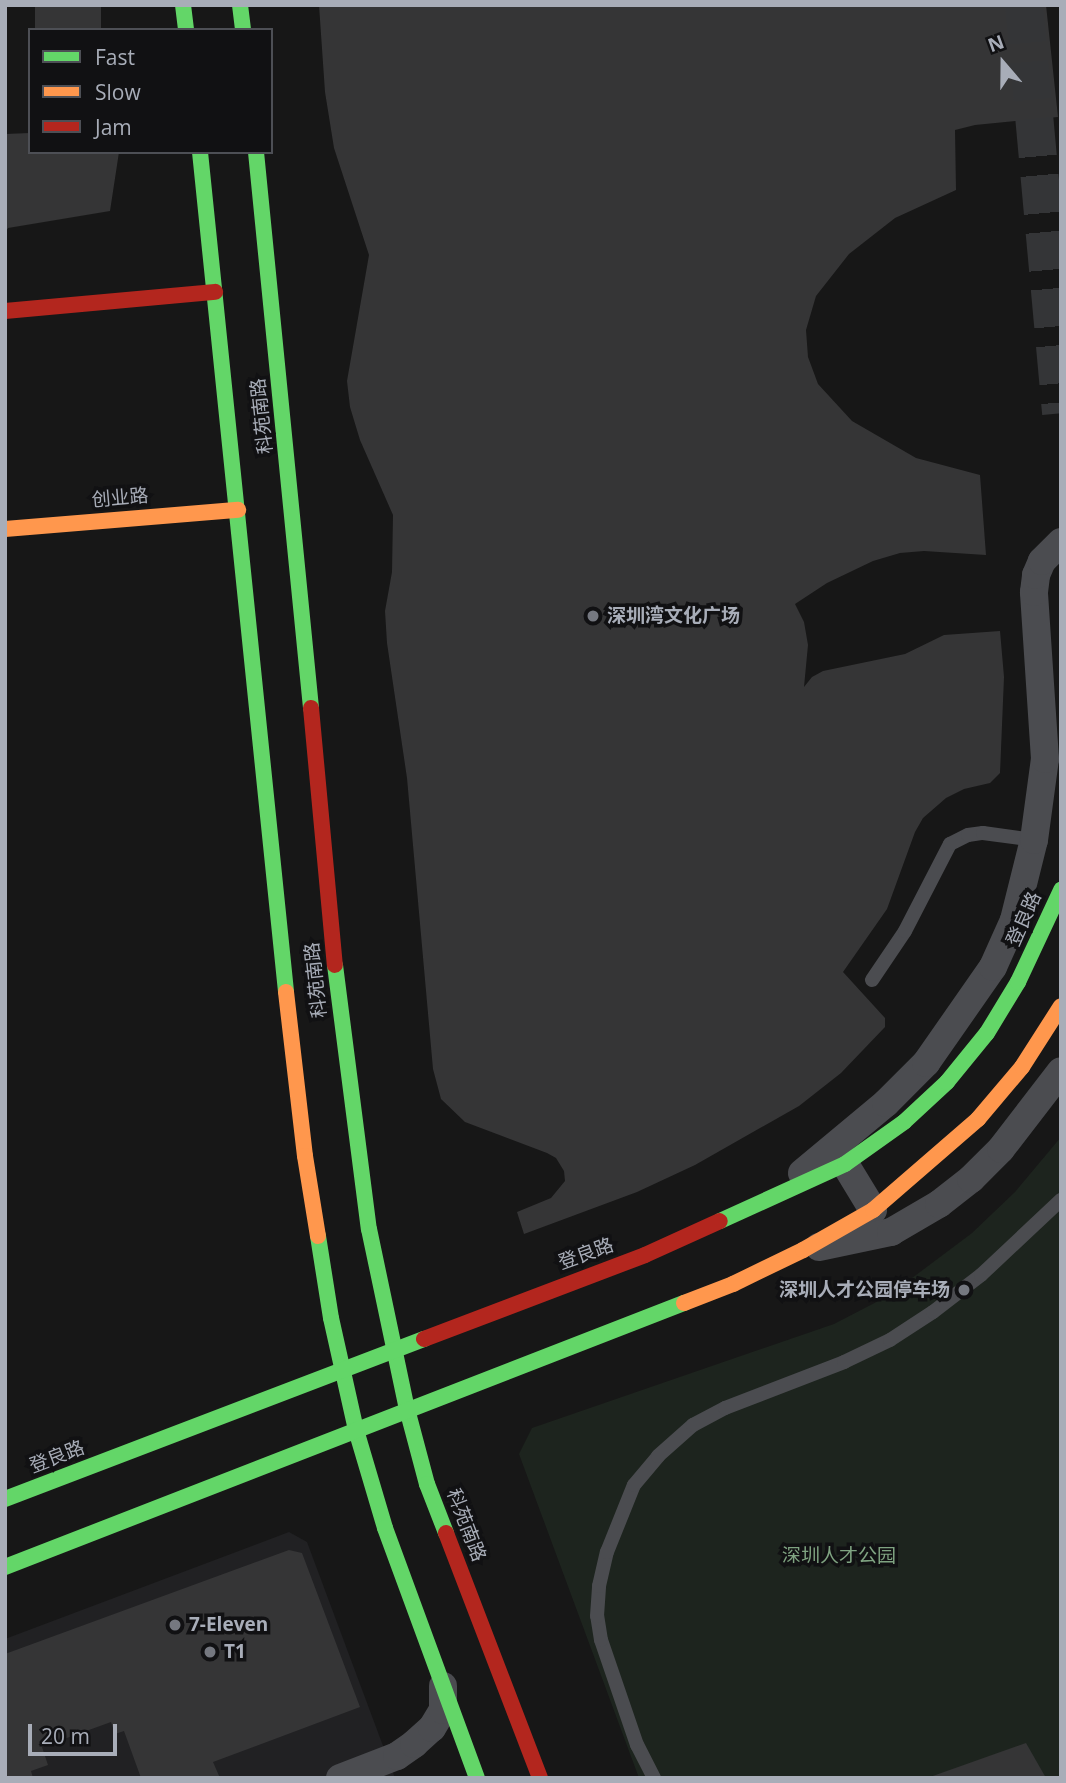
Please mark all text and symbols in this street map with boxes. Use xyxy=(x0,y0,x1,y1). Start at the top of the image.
legend xyxy=(28,28,273,154)
north arrow xyxy=(968,28,1038,98)
text: N xyxy=(984,28,1008,58)
text: Fast xyxy=(95,43,135,71)
text: Slow xyxy=(95,78,141,106)
text: Jam xyxy=(95,113,132,141)
street label: 科苑南路 xyxy=(247,377,277,455)
street label: 创业路 xyxy=(91,484,149,512)
place label: 深圳湾文化广场 xyxy=(607,605,740,627)
marker: 深圳湾文化广场 xyxy=(585,608,601,624)
street label: 登良路 xyxy=(1002,888,1046,950)
street label: 科苑南路 xyxy=(301,941,331,1019)
street label: 登良路 xyxy=(555,1234,617,1274)
place label: 深圳人才公园停车场 xyxy=(779,1279,950,1301)
marker: 深圳人才公园停车场 xyxy=(956,1282,972,1298)
street label: 登良路 xyxy=(26,1436,88,1478)
street label: 科苑南路 xyxy=(442,1485,490,1565)
park label: 深圳人才公园 xyxy=(782,1545,896,1567)
place label: 7-Eleven xyxy=(189,1614,268,1636)
marker: 7-Eleven xyxy=(167,1617,183,1633)
place label: T1 xyxy=(224,1641,246,1663)
marker: T1 xyxy=(202,1644,218,1660)
scale bar xyxy=(32,1710,121,1754)
text: 20 m xyxy=(41,1722,90,1750)

